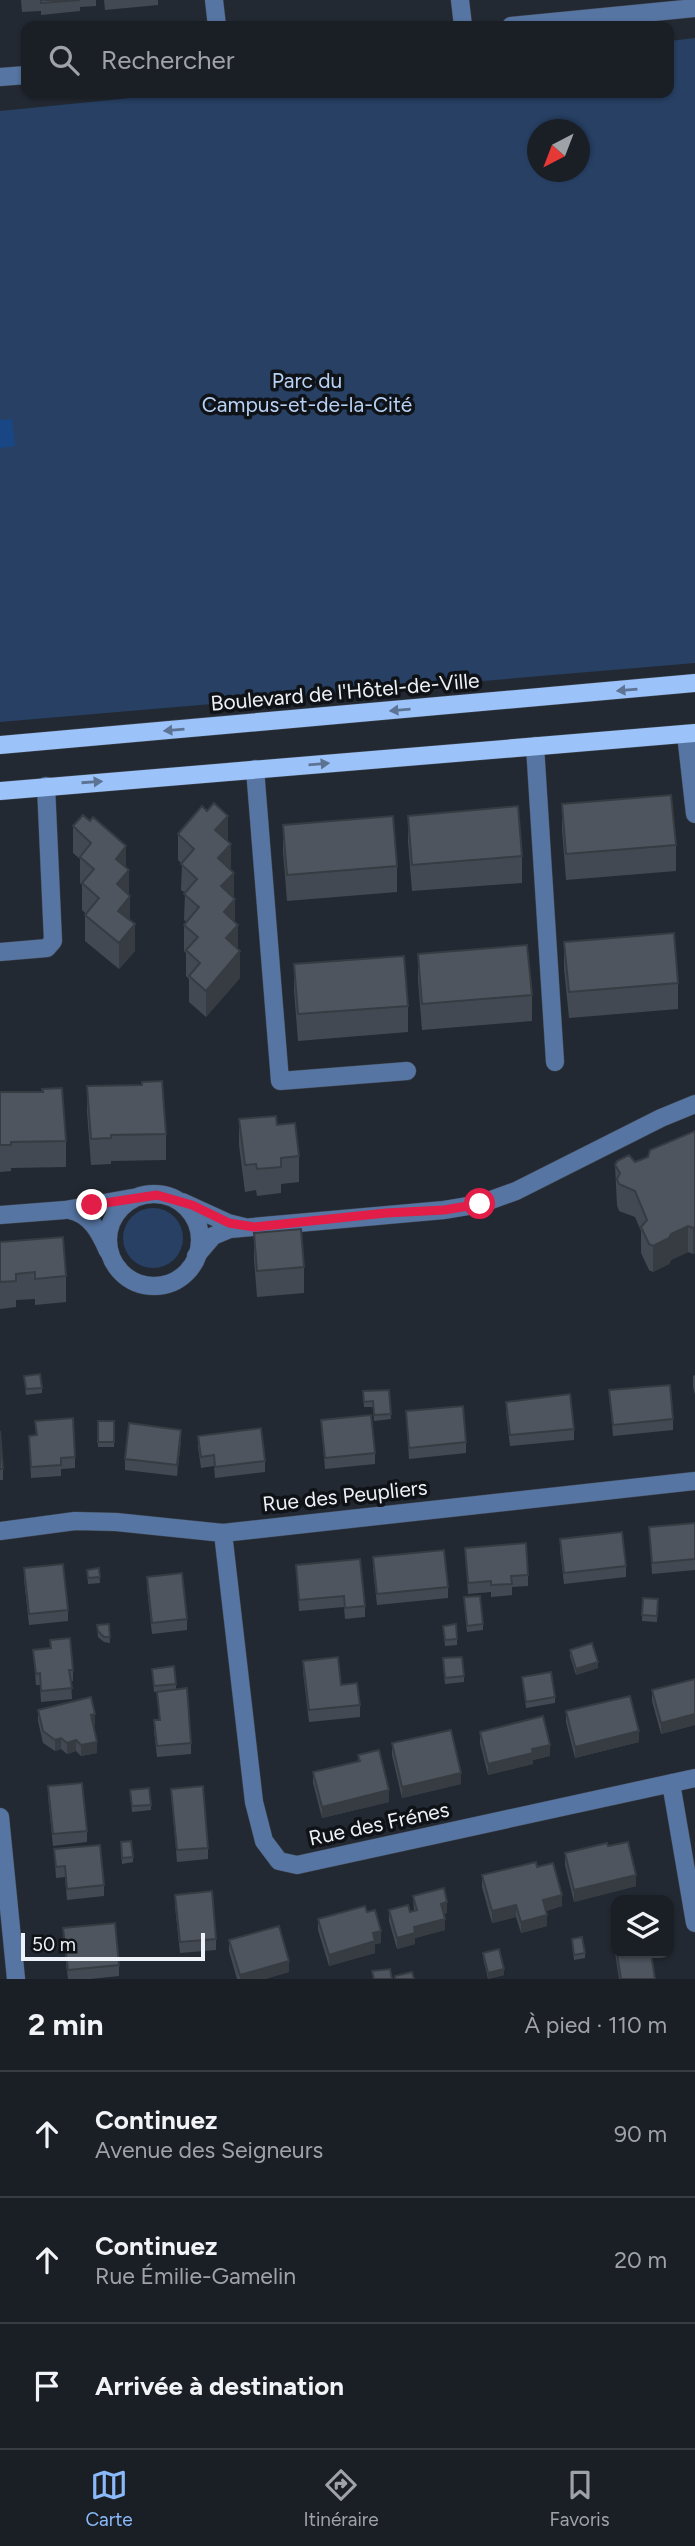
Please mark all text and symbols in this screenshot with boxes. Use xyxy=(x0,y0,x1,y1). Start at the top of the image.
search box xyxy=(21,21,674,98)
icon: search xyxy=(45,41,83,79)
text: Rechercher xyxy=(101,44,235,76)
north arrow xyxy=(527,119,590,182)
park label: Parc du Campus-et-de-la-Cité xyxy=(202,368,412,417)
street label: Boulevard de l'Hôtel-de-Ville xyxy=(210,667,480,716)
one-way arrow xyxy=(616,684,638,695)
one-way arrow xyxy=(389,705,411,716)
one-way arrow xyxy=(163,725,185,736)
one-way arrow xyxy=(308,758,330,769)
one-way arrow xyxy=(82,776,104,787)
route start xyxy=(464,1188,495,1219)
route end xyxy=(76,1189,107,1220)
street label: Rue des Peupliers xyxy=(261,1474,429,1517)
street label: Rue des Frénes xyxy=(306,1796,451,1851)
map controls xyxy=(611,1895,674,1958)
button: layers xyxy=(611,1895,674,1958)
scale bar xyxy=(21,1930,205,1962)
text: 50 m xyxy=(32,1933,76,1956)
text: 2 min xyxy=(28,2006,104,2043)
text: À pied · 110 m xyxy=(525,2011,667,2039)
text: Continuez xyxy=(95,2104,217,2136)
icon: ahead xyxy=(28,2115,66,2153)
text: 90 m xyxy=(614,2120,667,2148)
text: Avenue des Seigneurs xyxy=(95,2136,323,2164)
text: Continuez xyxy=(95,2230,217,2262)
icon: ahead xyxy=(28,2241,66,2279)
text: 20 m xyxy=(614,2246,667,2274)
text: Rue Émilie-Gamelin xyxy=(95,2262,296,2290)
icon: arrive xyxy=(28,2367,66,2405)
text: Arrivée à destination xyxy=(95,2370,344,2402)
tab: Carte xyxy=(85,2466,133,2531)
tab: Itinéraire xyxy=(304,2466,379,2531)
tab: Favoris xyxy=(549,2466,610,2531)

